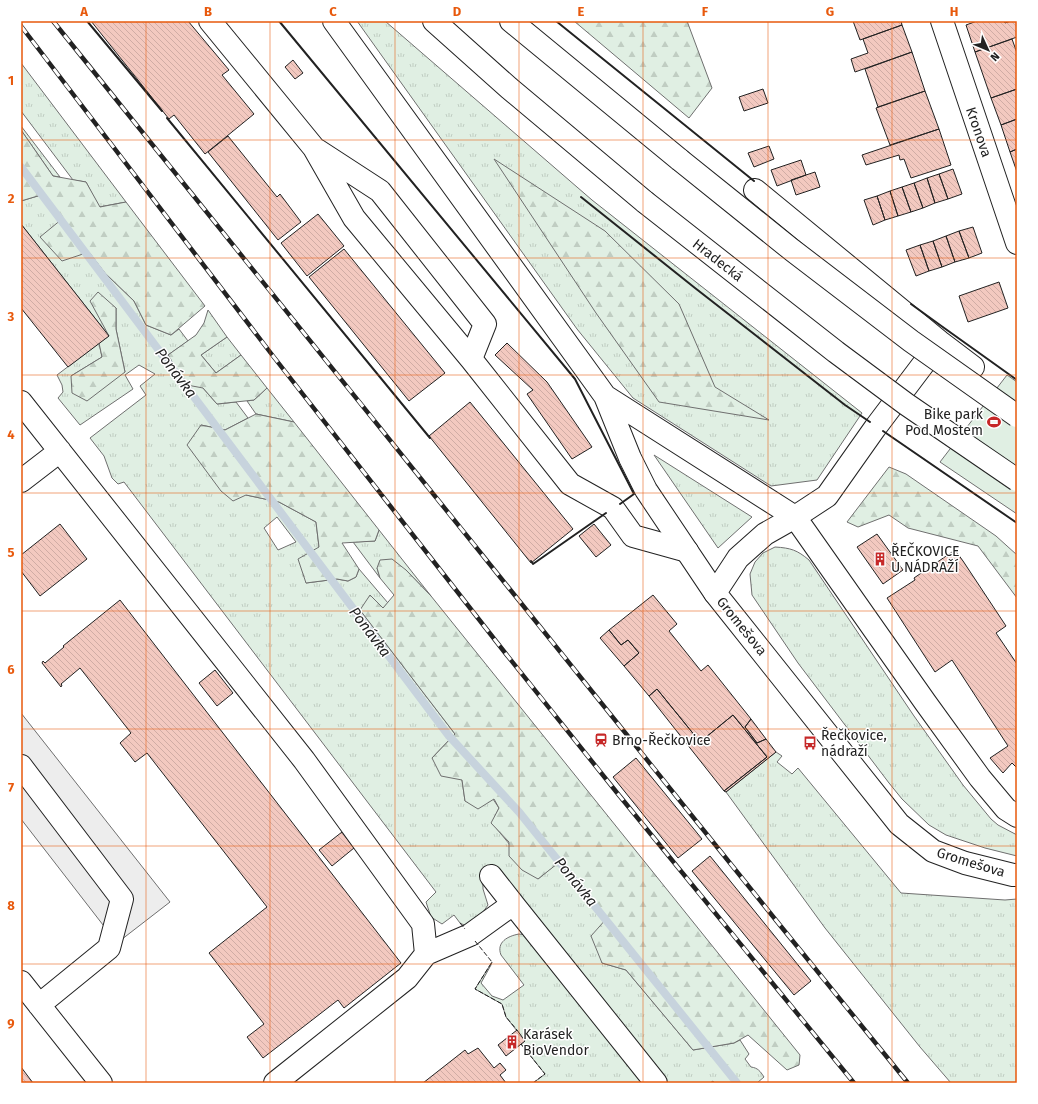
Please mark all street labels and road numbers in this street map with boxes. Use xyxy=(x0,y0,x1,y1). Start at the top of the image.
street label: Kronova xyxy=(962,105,995,160)
street label: Hradecká xyxy=(689,235,746,285)
street label: Gromešova xyxy=(713,594,770,659)
street label: Gromešova xyxy=(935,844,1007,881)

